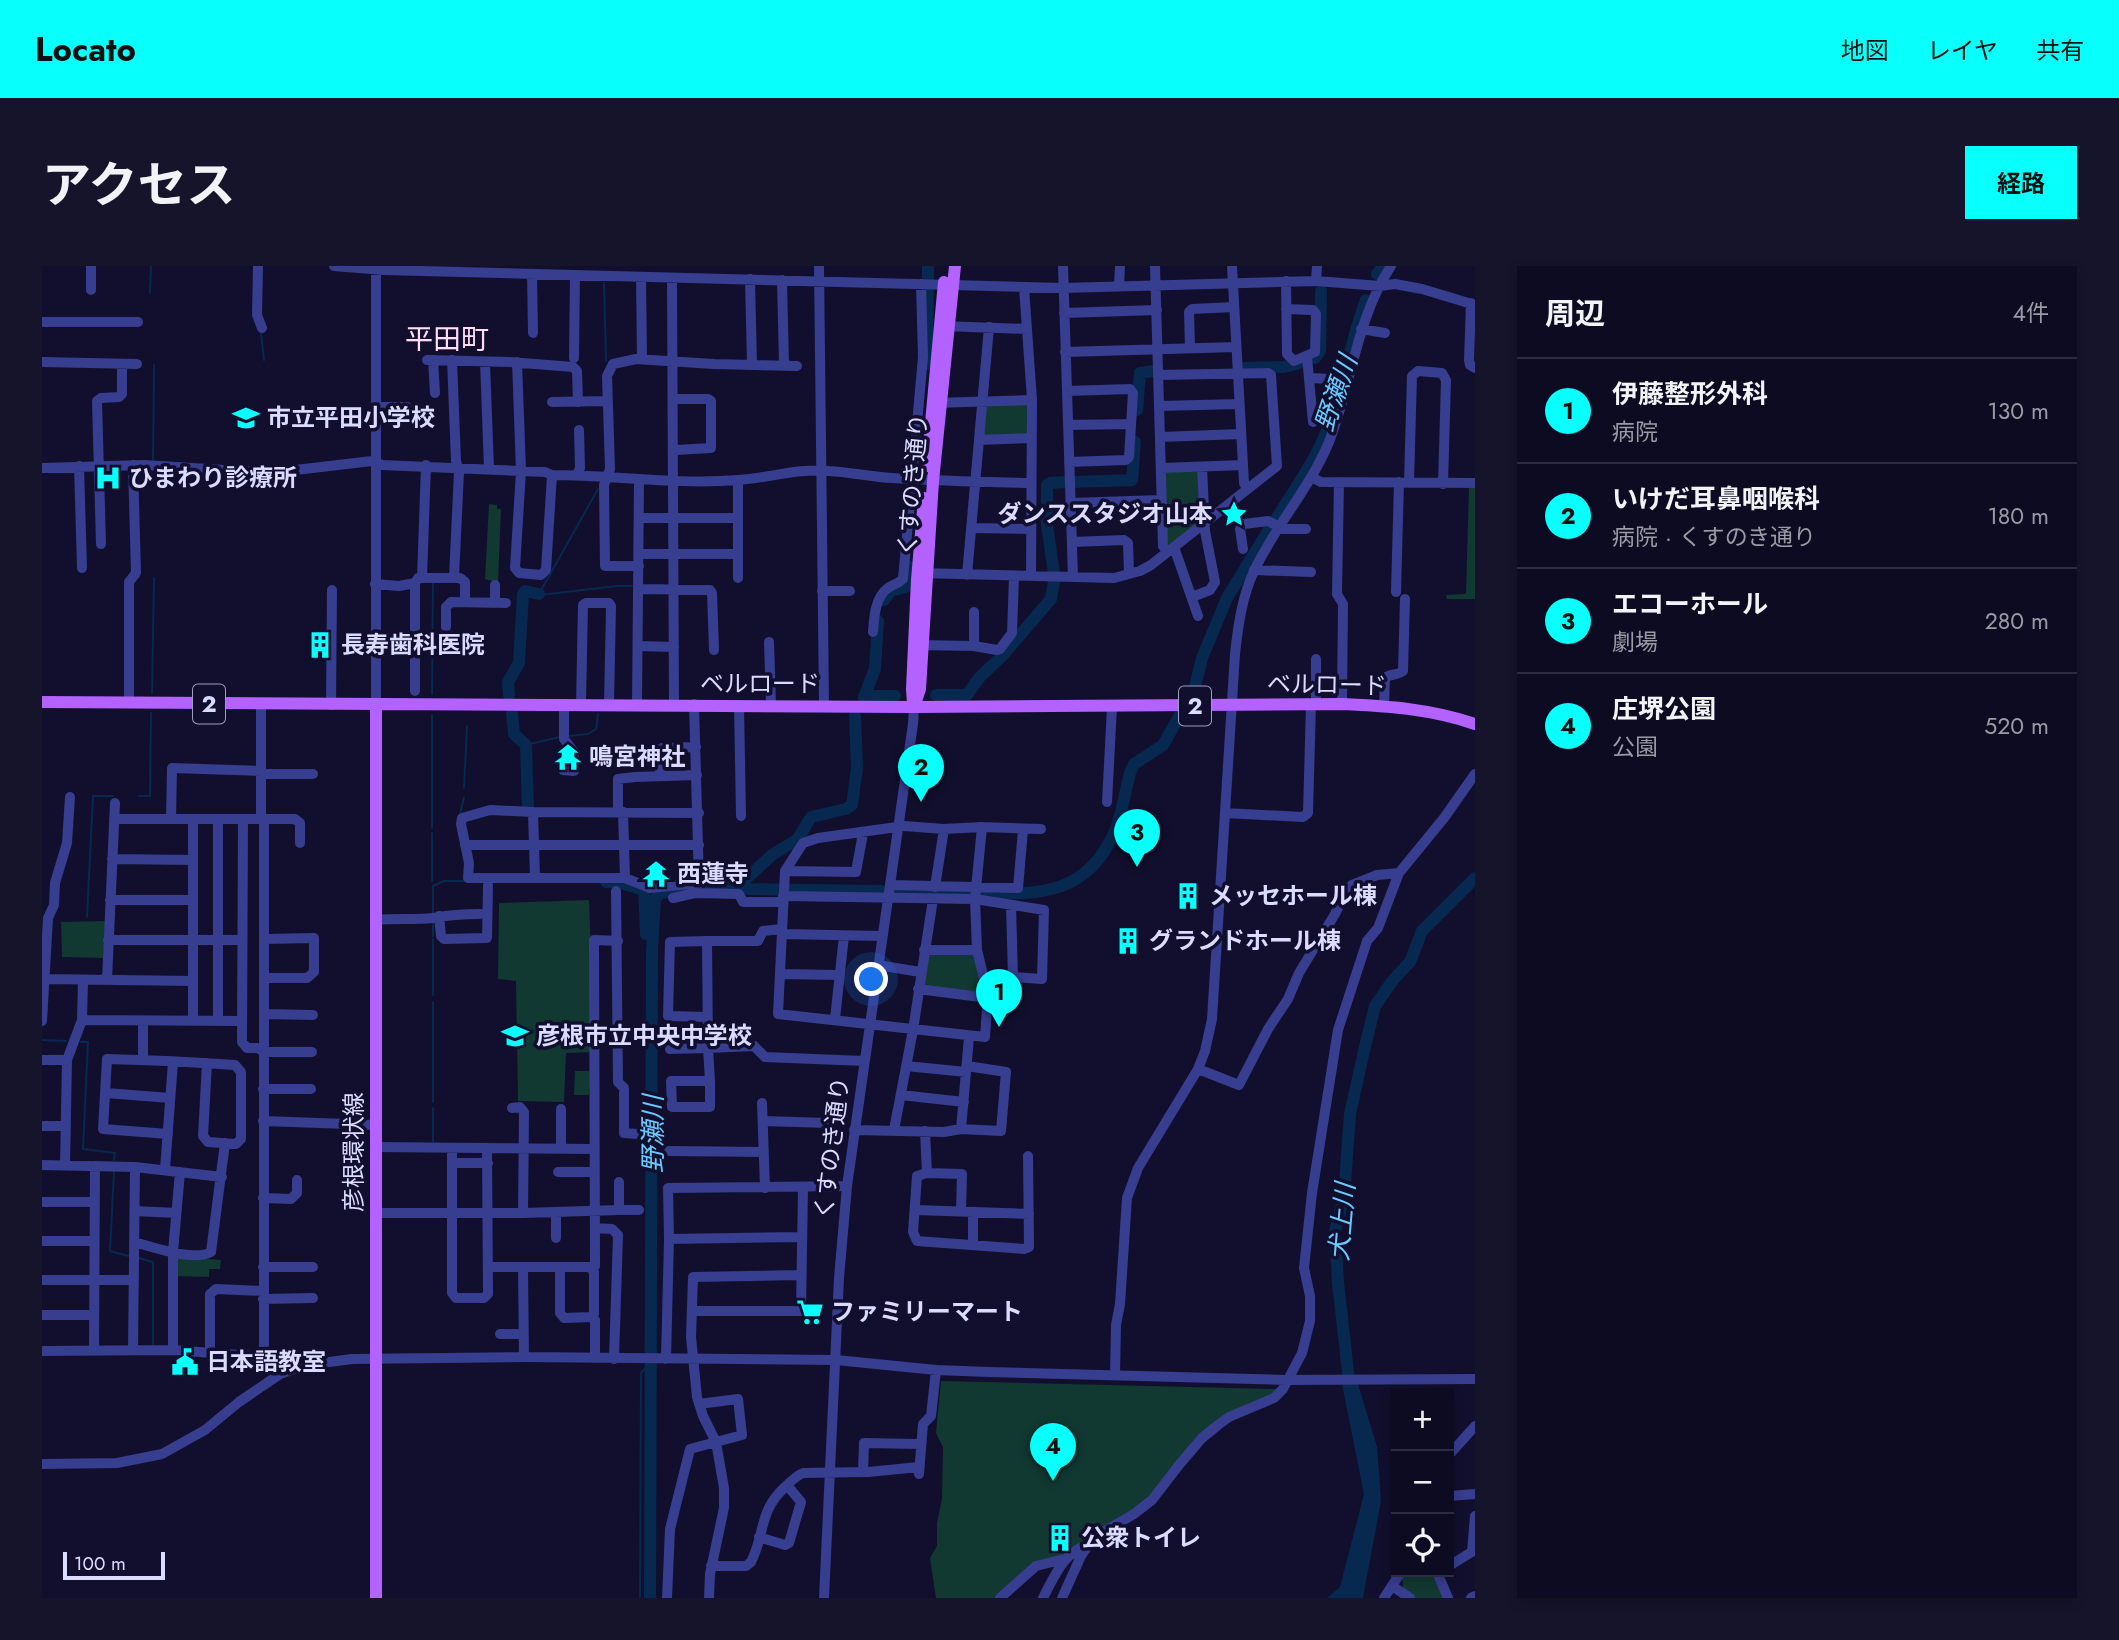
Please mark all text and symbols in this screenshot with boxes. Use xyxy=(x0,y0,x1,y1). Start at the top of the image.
text: Locato xyxy=(35,26,136,73)
text: 地図 xyxy=(1841,33,1889,68)
text: レイヤ xyxy=(1927,33,1998,68)
text: 共有 xyxy=(2036,33,2084,68)
button: 経路 xyxy=(1965,146,2077,219)
text: アクセス xyxy=(42,150,236,220)
text: 周辺 xyxy=(1545,292,1605,335)
text: 4件 xyxy=(2013,296,2049,330)
district label: 平田町 xyxy=(405,319,489,360)
water label: 野瀬川 xyxy=(1305,347,1368,436)
text: 伊藤整形外科 xyxy=(1612,375,1768,413)
text: 1 xyxy=(1562,394,1574,428)
text: 130 m xyxy=(1987,394,2049,428)
place label: 市立平田小学校 xyxy=(267,400,435,435)
school or university icon: 市立平田小学校 xyxy=(231,403,261,433)
street label: くすのき通り xyxy=(889,412,936,558)
text: 病院 xyxy=(1612,415,1658,449)
place label: ひまわり診療所 xyxy=(129,460,297,495)
hospital icon: ひまわり診療所 xyxy=(93,463,123,493)
text: いけだ耳鼻咽喉科 xyxy=(1612,480,1820,518)
place label: ダンススタジオ山本 xyxy=(997,496,1213,531)
place icon: ダンススタジオ山本 xyxy=(1219,499,1249,529)
text: 2 xyxy=(1560,499,1576,533)
text: 180 m xyxy=(1987,499,2049,533)
text: 病院 · くすのき通り xyxy=(1612,520,1816,554)
text: エコーホール xyxy=(1612,585,1768,623)
text: 3 xyxy=(1561,604,1575,638)
text: 280 m xyxy=(1985,604,2049,638)
text: 劇場 xyxy=(1612,625,1658,659)
place label: 長寿歯科医院 xyxy=(341,627,485,662)
building icon: 長寿歯科医院 xyxy=(305,630,335,660)
street label: ベルロード xyxy=(700,666,820,701)
street label: ベルロード xyxy=(1267,666,1387,703)
road number: 2 xyxy=(193,684,225,724)
road number: 2 xyxy=(1179,686,1211,726)
text: 庄堺公園 xyxy=(1612,690,1716,728)
text: 4 xyxy=(1560,709,1576,743)
text: 520 m xyxy=(1984,709,2049,743)
text: 公園 xyxy=(1612,730,1658,764)
place label: 鳴宮神社 xyxy=(589,739,685,774)
temple icon: 鳴宮神社 xyxy=(553,742,583,772)
pin: 2 xyxy=(898,744,944,802)
pin: 3 xyxy=(1114,809,1160,867)
place label: 西蓮寺 xyxy=(677,856,749,891)
temple icon: 西蓮寺 xyxy=(641,859,671,889)
place label: メッセホール棟 xyxy=(1209,878,1377,913)
building icon: メッセホール棟 xyxy=(1173,881,1203,911)
place label: グランドホール棟 xyxy=(1149,923,1341,958)
building icon: グランドホール棟 xyxy=(1113,926,1143,956)
your location xyxy=(854,962,888,996)
pin: 1 xyxy=(976,969,1022,1027)
place label: 彦根市立中央中学校 xyxy=(536,1018,752,1053)
school or university icon: 彦根市立中央中学校 xyxy=(500,1021,530,1051)
street label: くすのき通り xyxy=(805,1075,858,1221)
street label: 彦根環状線 xyxy=(336,1092,371,1212)
water label: 野瀬川 xyxy=(634,1092,672,1173)
water label: 犬上川 xyxy=(1320,1179,1365,1263)
place label: ファミリーマート xyxy=(831,1294,1023,1329)
supermarket icon: ファミリーマート xyxy=(795,1297,825,1327)
place label: 日本語教室 xyxy=(206,1344,326,1379)
public building icon: 日本語教室 xyxy=(170,1347,200,1377)
map controls xyxy=(1391,1388,1454,1577)
button: + xyxy=(1391,1388,1454,1451)
pin: 4 xyxy=(1030,1423,1076,1481)
button: − xyxy=(1391,1451,1454,1514)
button: locate xyxy=(1391,1514,1454,1577)
place label: 公衆トイレ xyxy=(1081,1520,1201,1555)
building icon: 公衆トイレ xyxy=(1045,1523,1075,1553)
scale bar xyxy=(63,1549,164,1581)
text: 100 m xyxy=(74,1550,126,1577)

